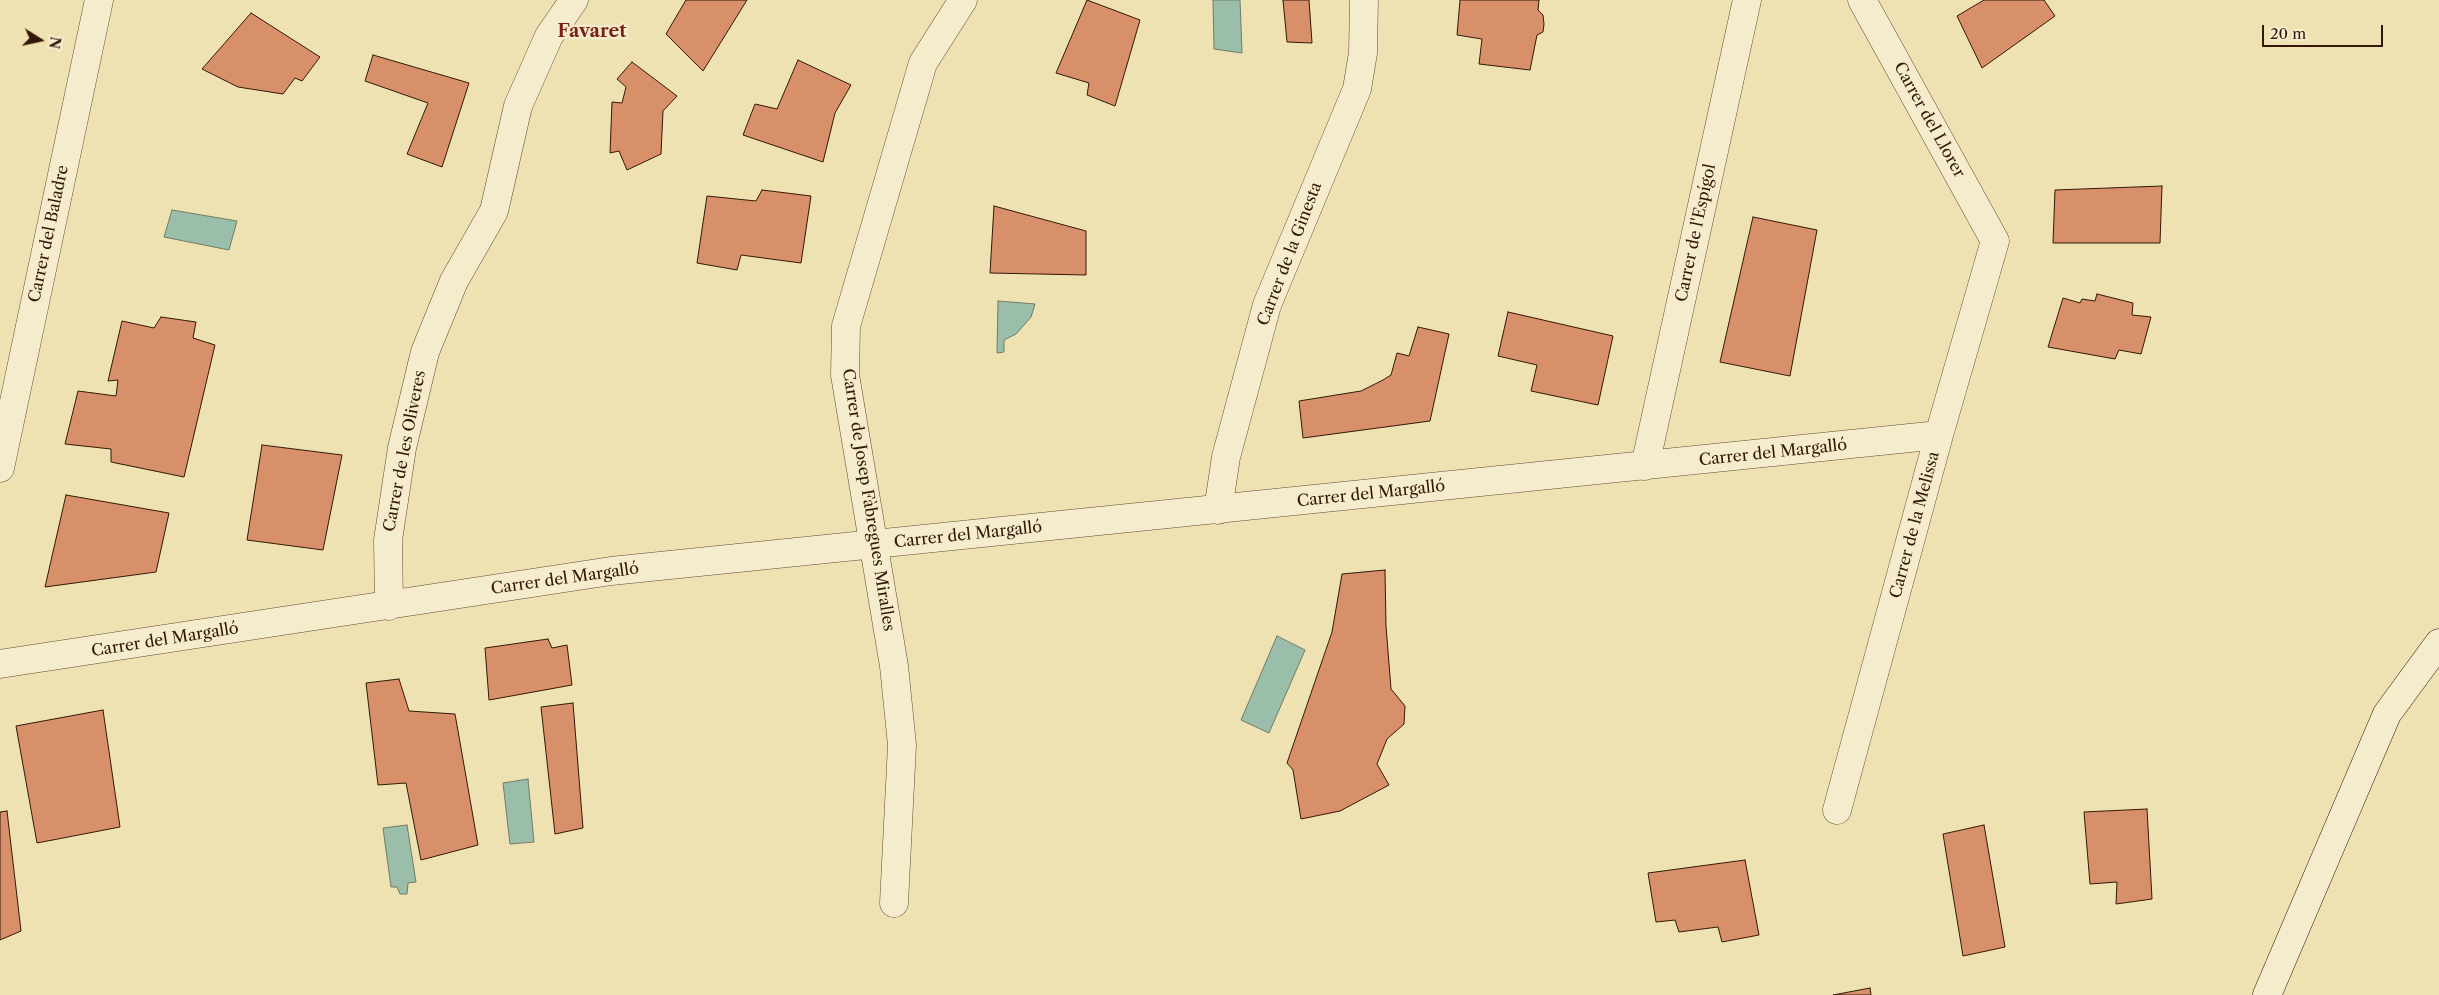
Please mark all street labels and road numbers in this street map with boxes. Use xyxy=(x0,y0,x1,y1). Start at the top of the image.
street label: Carrer del Llorer xyxy=(1889,59,1969,181)
street label: Carrer de l'Espígol xyxy=(1672,162,1720,304)
street label: Carrer del Baladre xyxy=(25,164,73,304)
street label: Carrer de la Ginesta xyxy=(1254,180,1326,328)
street label: Carrer de Josep Fàbregues Miralles xyxy=(838,367,898,633)
street label: Carrer de les Oliveres xyxy=(380,369,430,533)
street label: Carrer del Margalló xyxy=(1698,436,1848,470)
street label: Carrer de la Melissa xyxy=(1886,450,1944,600)
street label: Carrer del Margalló xyxy=(1296,477,1446,511)
street label: Carrer del Margalló xyxy=(893,518,1043,552)
street label: Carrer del Margalló xyxy=(490,559,640,599)
street label: Carrer del Margalló xyxy=(90,619,240,661)

